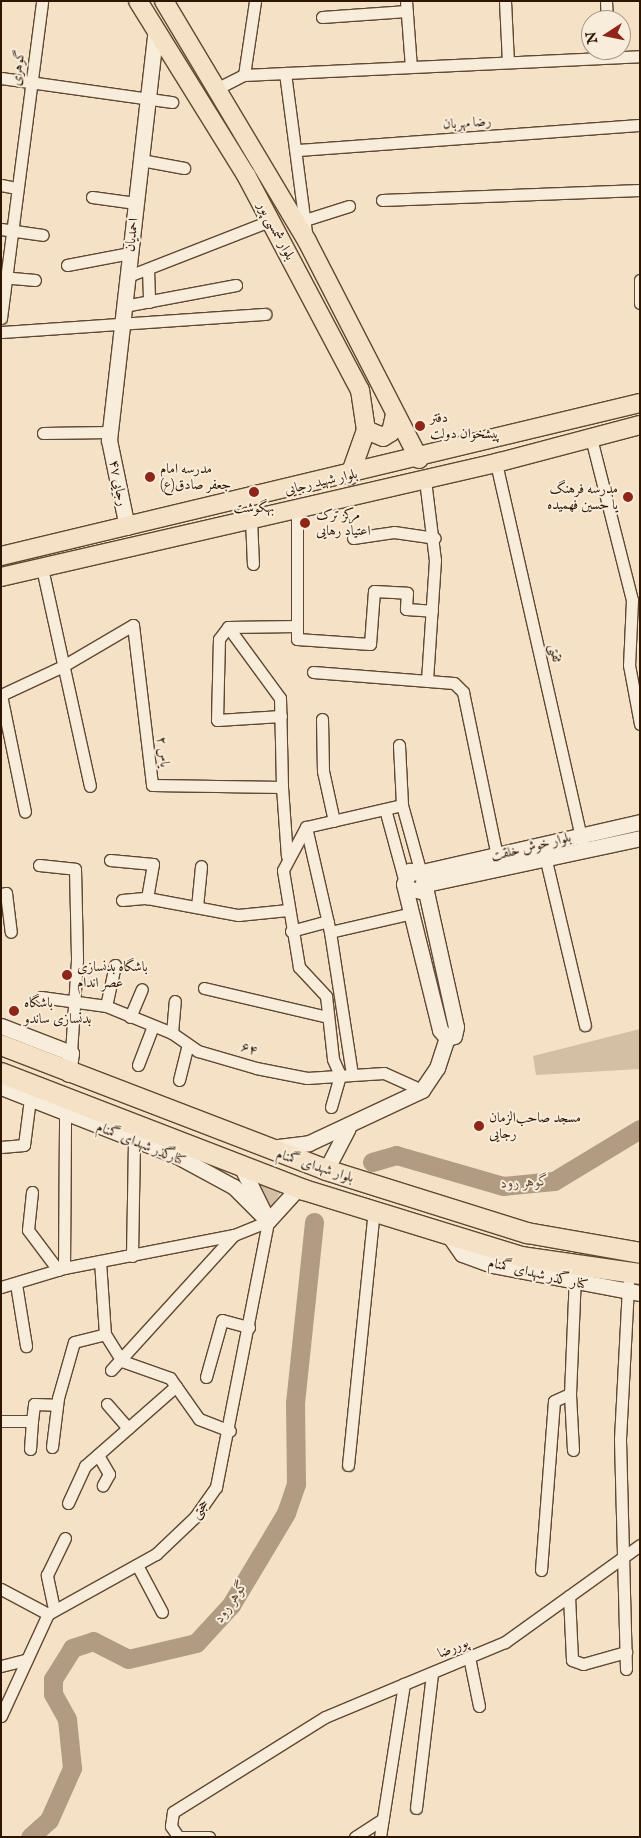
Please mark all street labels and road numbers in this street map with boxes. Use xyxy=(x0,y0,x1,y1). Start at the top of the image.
street label: گوهری xyxy=(7,49,29,87)
street label: رضا مهربان xyxy=(442,113,492,133)
street label: بلوار شمسی پور xyxy=(254,199,298,263)
street label: احمدیان xyxy=(122,217,142,253)
street label: رجایی ۴۷ xyxy=(105,458,131,508)
street label: بلوار شهید رجایی xyxy=(283,465,359,499)
street label: ثقتی xyxy=(545,642,565,664)
street label: یاس ۲ xyxy=(153,736,173,768)
street label: بلوار خوش خلقت xyxy=(489,829,573,865)
street label: ۶۴ xyxy=(239,1038,259,1060)
street label: کنارگذر شهدای گمنام xyxy=(94,1119,188,1169)
street label: بلوار شهدای گمنام xyxy=(274,1146,356,1186)
street label: کنار گذر شهدای گمنام xyxy=(487,1254,589,1294)
street label: حجتی xyxy=(187,1496,213,1522)
street label: پوررضا xyxy=(435,1634,471,1662)

